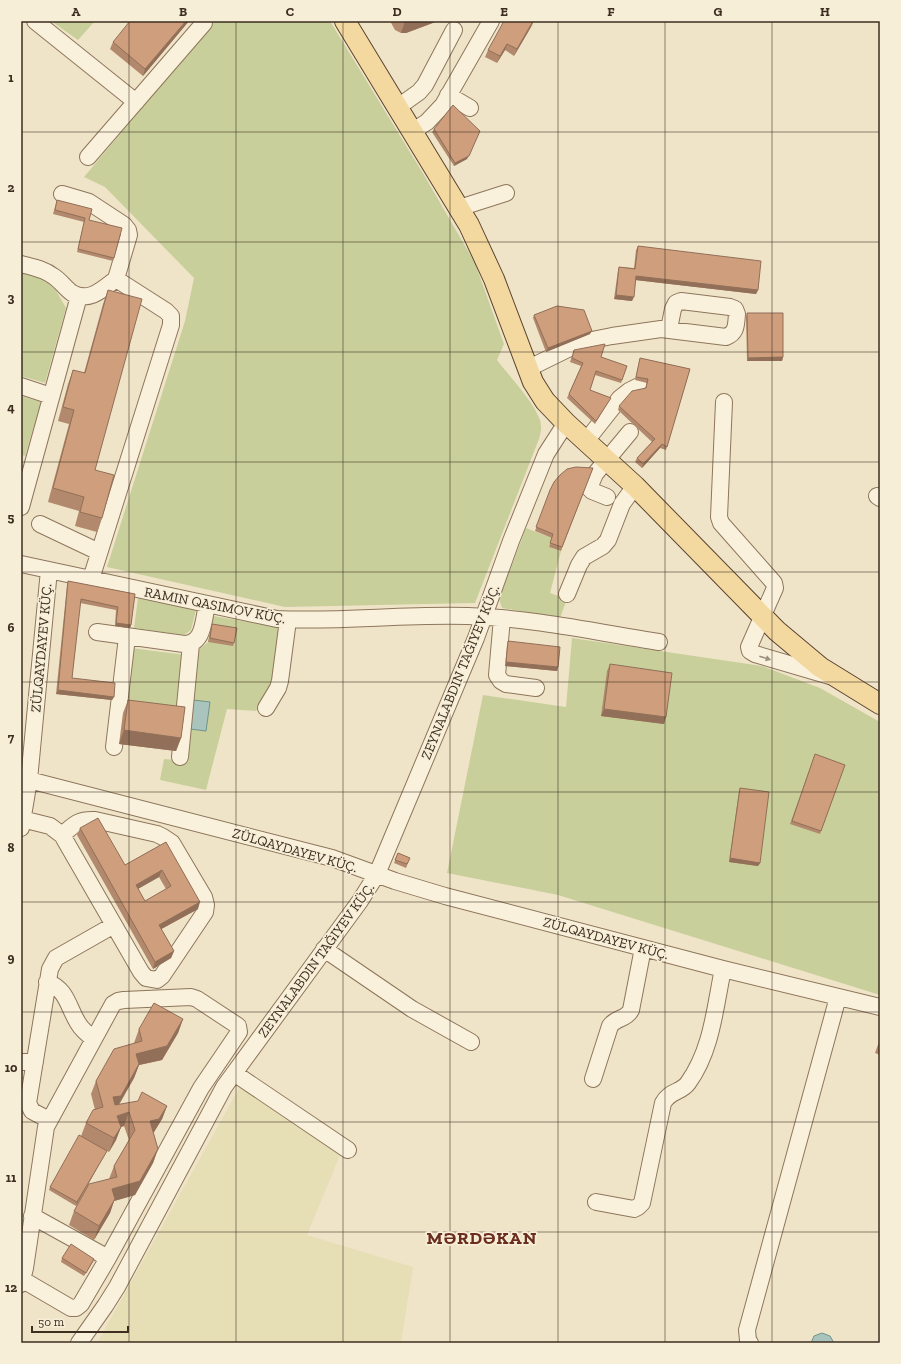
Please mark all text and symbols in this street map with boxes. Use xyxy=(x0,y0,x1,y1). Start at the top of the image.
text: A xyxy=(72,4,81,19)
text: B xyxy=(179,4,187,19)
text: C xyxy=(286,4,294,19)
text: D xyxy=(392,4,402,19)
text: E xyxy=(500,4,508,19)
text: F xyxy=(607,4,615,19)
text: G xyxy=(714,4,723,19)
text: H xyxy=(820,4,830,19)
text: 1 xyxy=(8,70,14,85)
text: 2 xyxy=(8,180,15,195)
text: 3 xyxy=(8,290,15,305)
text: 4 xyxy=(7,400,15,415)
text: 5 xyxy=(8,510,15,525)
street label: ZEYNALABDIN TAĞIYEV KÜÇ. xyxy=(418,582,503,762)
street label: ZÜLQAYDAYEV KÜÇ. xyxy=(27,583,56,713)
street label: RAMIN QASIMOV KÜÇ. xyxy=(143,583,287,628)
text: 6 xyxy=(8,620,15,635)
one-way arrow xyxy=(759,655,771,661)
text: 7 xyxy=(8,730,15,745)
street label: ZÜLQAYDAYEV KÜÇ. xyxy=(230,824,359,876)
text: 8 xyxy=(7,840,15,855)
street label: ZEYNALABDIN TAĞIYEV KÜÇ. xyxy=(255,880,378,1041)
street label: ZÜLQAYDAYEV KÜÇ. xyxy=(541,914,671,963)
text: 9 xyxy=(8,950,15,965)
text: 10 xyxy=(5,1060,18,1075)
text: 11 xyxy=(6,1170,17,1185)
district label: MƏRDƏKAN xyxy=(427,1227,537,1249)
text: 12 xyxy=(5,1280,17,1295)
scale bar xyxy=(32,1308,128,1334)
text: 50 m xyxy=(38,1315,65,1329)

